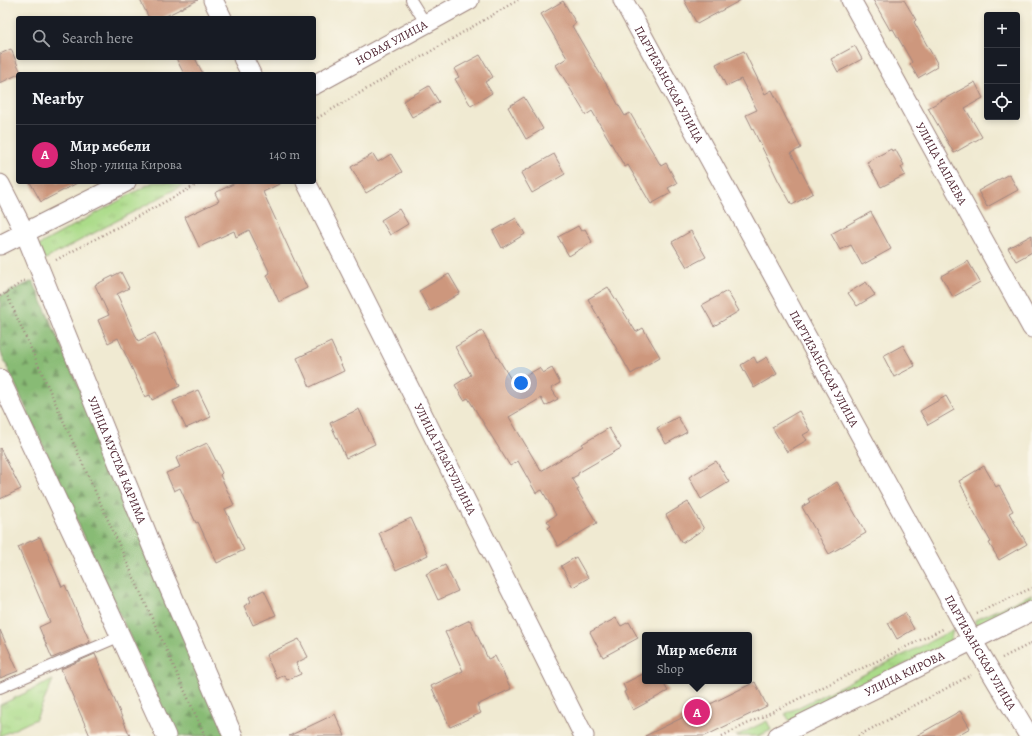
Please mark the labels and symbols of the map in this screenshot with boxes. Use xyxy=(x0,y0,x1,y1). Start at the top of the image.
street label: НОВАЯ УЛИЦА xyxy=(352,16,431,69)
street label: ПАРТИЗАНСКАЯ УЛИЦА xyxy=(631,23,708,146)
street label: УЛИЦА ЧАПАЕВА xyxy=(912,120,971,209)
street label: ПАРТИЗАНСКАЯ УЛИЦА xyxy=(786,308,863,431)
your location xyxy=(511,373,531,393)
street label: УЛИЦА МУСТАЯ КАРИМА xyxy=(84,394,150,527)
street label: УЛИЦА ГИЗАТУЛЛИНА xyxy=(410,401,480,518)
street label: ПАРТИЗАНСКАЯ УЛИЦА xyxy=(941,592,1020,714)
street label: УЛИЦА КИРОВА xyxy=(862,647,948,700)
pin: A xyxy=(684,697,710,727)

